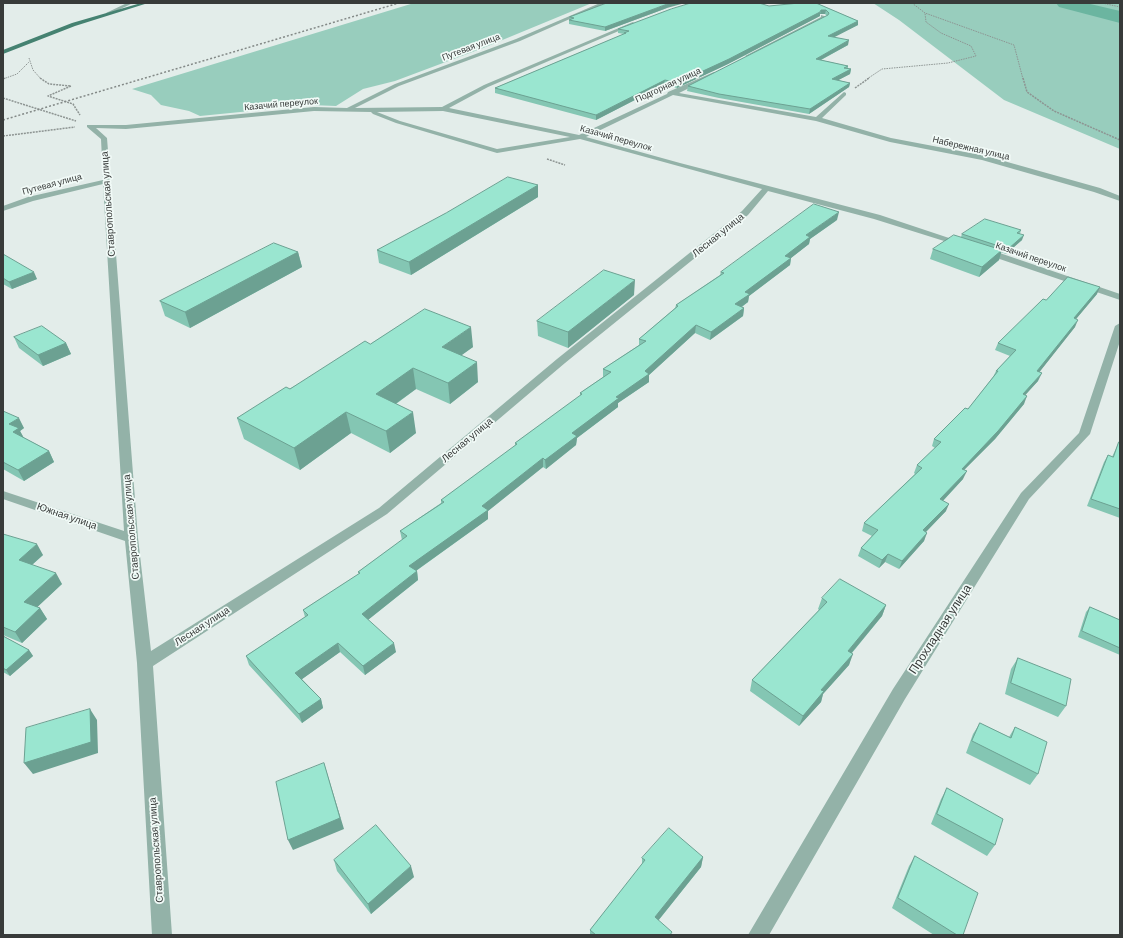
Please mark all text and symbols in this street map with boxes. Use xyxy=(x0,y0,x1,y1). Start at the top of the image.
street label: Путевая улица xyxy=(441,31,501,63)
street label: Подгорная улица xyxy=(634,65,702,105)
street label: Казачий переулок xyxy=(244,95,318,113)
street label: Казачий переулок xyxy=(579,123,653,153)
street label: Набережная улица xyxy=(931,134,1011,162)
street label: Ставропольская улица xyxy=(98,151,118,257)
street label: Путевая улица xyxy=(21,171,83,197)
street label: Лесная улица xyxy=(690,210,746,260)
street label: Казачий переулок xyxy=(994,240,1068,274)
street label: Лесная улица xyxy=(439,415,495,465)
street label: Ставропольская улица xyxy=(120,474,142,580)
street label: Южная улица xyxy=(35,500,99,532)
street label: Прохладная улица xyxy=(906,582,974,676)
street label: Лесная улица xyxy=(172,604,232,648)
street label: Ставропольская улица xyxy=(146,797,166,903)

